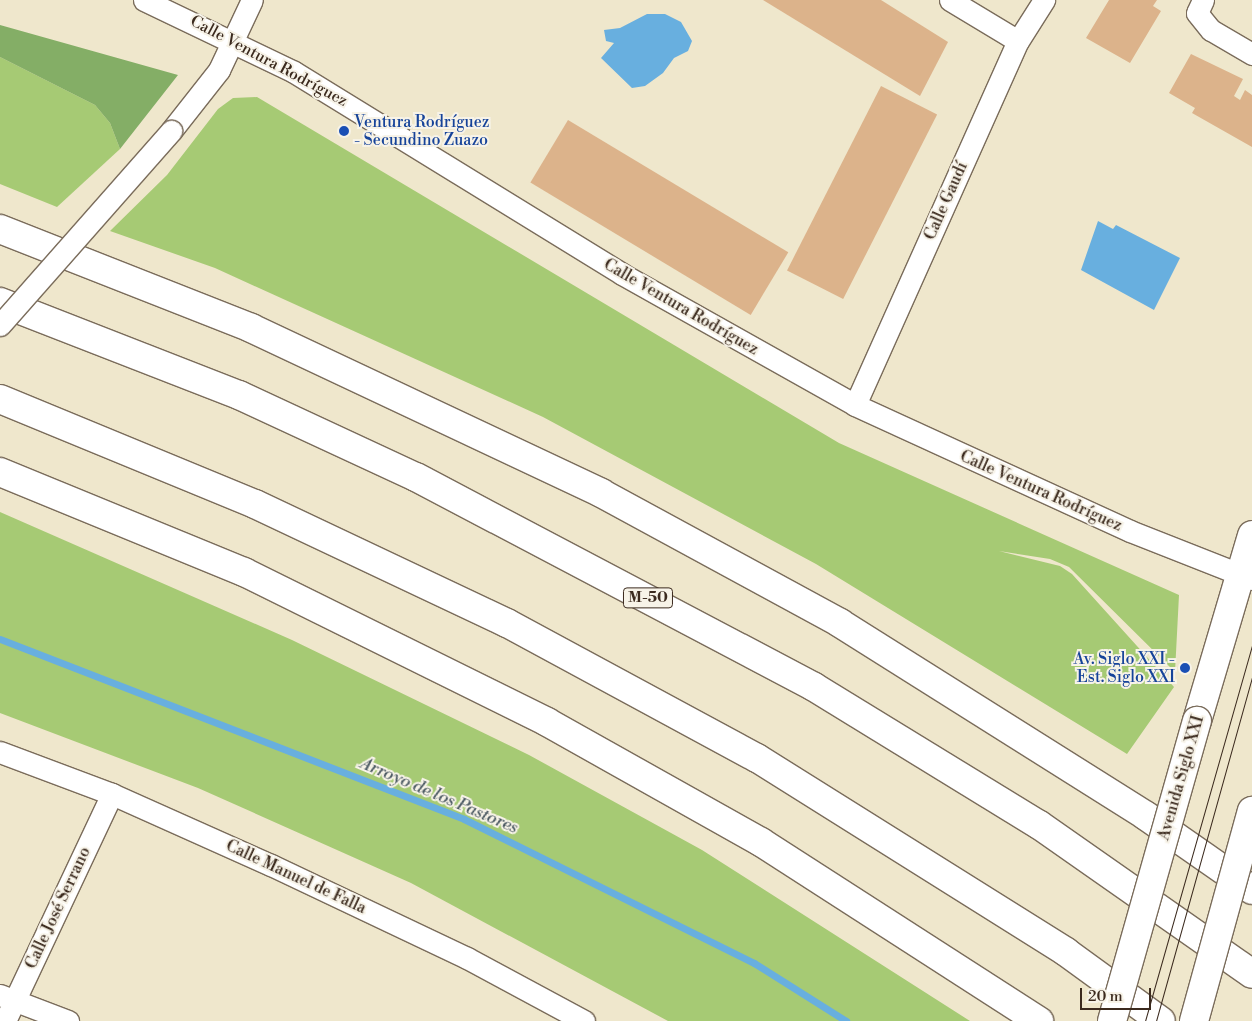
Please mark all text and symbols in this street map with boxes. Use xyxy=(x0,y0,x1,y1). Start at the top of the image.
street label: Calle Ventura Rodríguez xyxy=(187,11,351,111)
place label: Ventura Rodríguez - Secundino Zuazo xyxy=(354,112,489,150)
marker: Ventura Rodríguez - Secundino Zuazo xyxy=(338,125,350,137)
street label: Calle Gaudí xyxy=(920,159,972,243)
street label: Calle Ventura Rodríguez xyxy=(600,255,762,359)
street label: Calle Ventura Rodríguez xyxy=(957,447,1125,535)
road number: M-50 xyxy=(622,586,674,610)
place label: Av. Siglo XXI - Est. Siglo XXI xyxy=(1073,649,1175,687)
marker: Av. Siglo XXI - Est. Siglo XXI xyxy=(1179,662,1191,674)
street label: Avenida Siglo XXI xyxy=(1154,713,1208,843)
water label: Arroyo de los Pastores xyxy=(357,753,521,839)
street label: Calle Manuel de Falla xyxy=(223,836,369,918)
street label: Calle José Serrano xyxy=(21,844,95,972)
scale bar xyxy=(1082,978,1153,1010)
text: 20 m xyxy=(1088,987,1123,1006)

